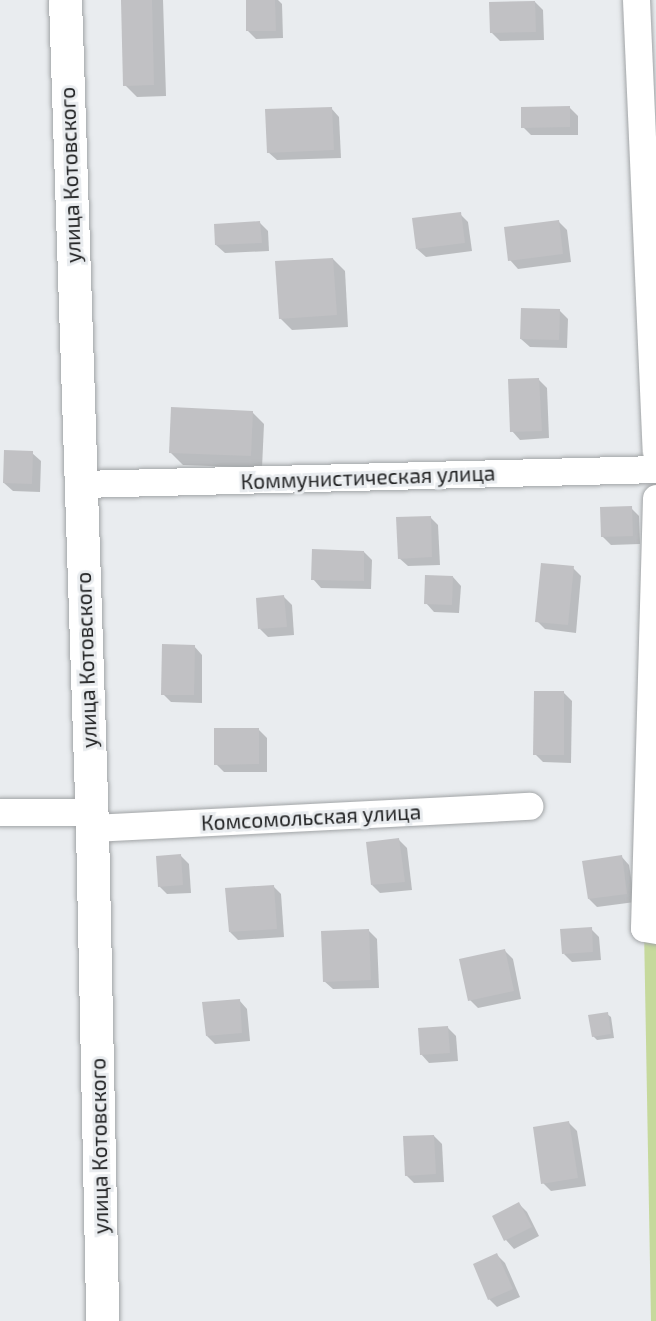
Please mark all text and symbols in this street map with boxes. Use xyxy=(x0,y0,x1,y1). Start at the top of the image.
street label: улица Котовского xyxy=(54,86,86,264)
street label: Коммунистическая улица xyxy=(240,460,496,494)
street label: улица Котовского xyxy=(70,571,102,749)
street label: Комсомольская улица xyxy=(200,799,422,835)
street label: улица Котовского xyxy=(85,1058,113,1234)

